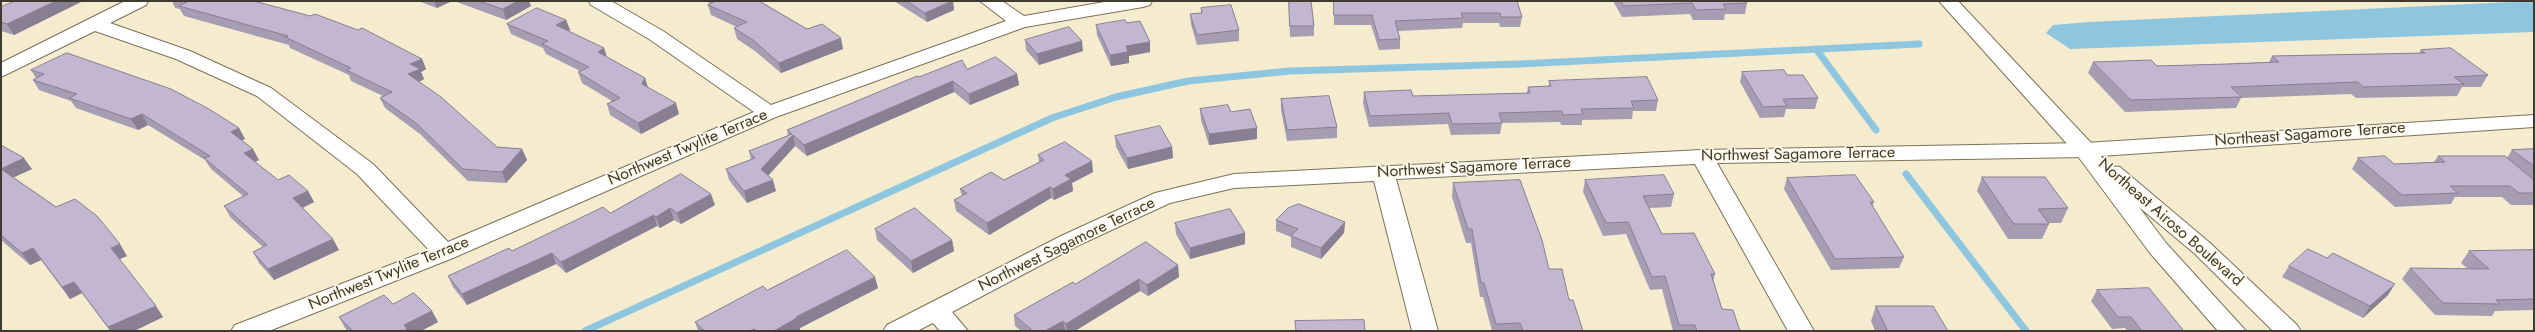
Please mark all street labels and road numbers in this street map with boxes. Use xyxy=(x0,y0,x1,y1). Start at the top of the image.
street label: Northwest Twylite Terrace xyxy=(605,106,771,190)
street label: Northeast Sagamore Terrace xyxy=(2214,119,2406,151)
street label: Northwest Sagamore Terrace xyxy=(1701,144,1895,166)
street label: Northwest Sagamore Terrace xyxy=(1377,153,1571,183)
street label: Northeast Airoso Boulevard xyxy=(2094,155,2246,291)
street label: Northwest Sagamore Terrace xyxy=(976,194,1158,296)
street label: Northwest Twylite Terrace xyxy=(306,233,472,315)

